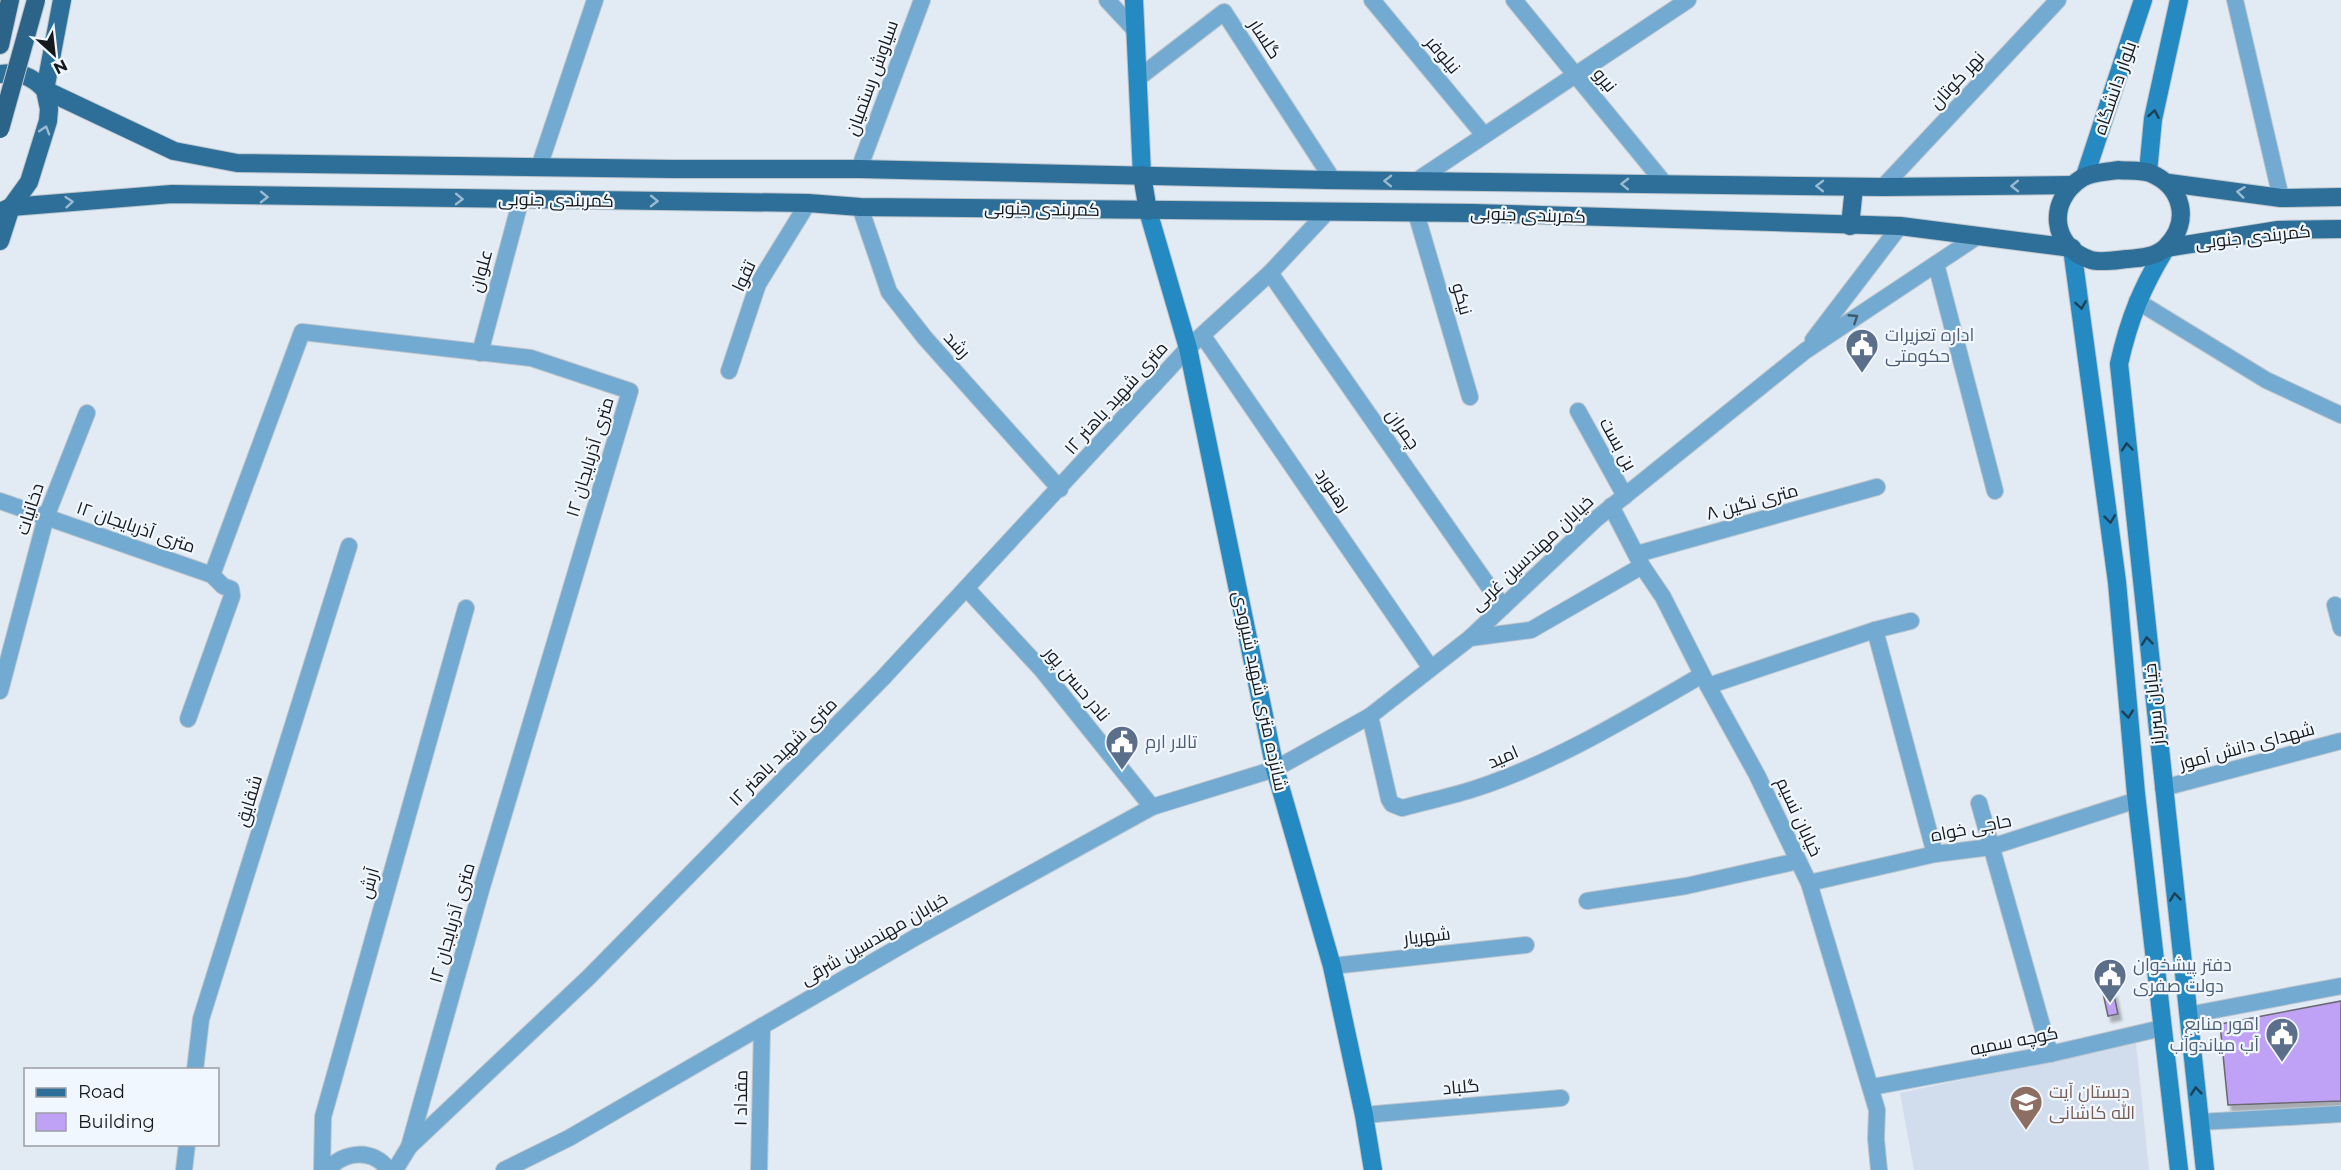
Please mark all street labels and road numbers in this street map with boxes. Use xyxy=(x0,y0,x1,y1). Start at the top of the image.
street label: گلسار xyxy=(1243,14,1286,63)
street label: سیاوش رستمیان xyxy=(841,17,903,139)
street label: نیلوفر xyxy=(1420,31,1465,78)
street label: بلوار دانشگاه xyxy=(2089,38,2141,138)
street label: نهر کوتان xyxy=(1925,47,1989,113)
street label: نیرو xyxy=(1588,63,1622,97)
street label: کمربندی جنوبی xyxy=(498,188,614,212)
street label: کمربندی جنوبی xyxy=(984,197,1100,221)
street label: کمربندی جنوبی xyxy=(1470,202,1586,228)
street label: کمربندی جنوبی xyxy=(2194,220,2312,254)
street label: علوان xyxy=(465,247,497,295)
street label: تقوا xyxy=(727,257,761,295)
street label: نیکو xyxy=(1447,280,1477,318)
street label: رشد xyxy=(939,327,975,363)
street label: ۱۲ متری شهید باهنر xyxy=(1060,337,1172,459)
street label: ۱۲ متری آذربایجان xyxy=(561,394,619,520)
street label: چمران xyxy=(1380,405,1425,454)
street label: بن بست xyxy=(1595,414,1641,474)
street label: رهنورد xyxy=(1310,464,1356,516)
street label: ۸ متری نگین xyxy=(1704,479,1800,525)
street label: دخانیات xyxy=(11,480,49,538)
street label: خیابان مهندسین غربی xyxy=(1466,490,1598,616)
street label: ۱۲ متری آذربایجان xyxy=(74,496,198,558)
street label: شانزده متری شهید شیرودی xyxy=(1228,589,1292,793)
street label: نادر حسن پور xyxy=(1038,641,1115,726)
street label: خیابان سرباز xyxy=(2139,662,2169,747)
street label: ۱۲ متری شهید باهنر xyxy=(724,693,842,811)
street label: شهدای دانش آموز xyxy=(2176,717,2317,775)
street label: امید xyxy=(1484,741,1522,773)
street label: شقایق xyxy=(231,773,268,830)
street label: خیابان نسیم xyxy=(1770,774,1827,861)
street label: حاجی خواه xyxy=(1929,809,2013,847)
street label: ۱۲ متری آذربایجان xyxy=(424,860,480,986)
street label: آرش xyxy=(354,865,384,901)
street label: خیابان مهندسین شرقی xyxy=(796,888,952,990)
street label: شهریار xyxy=(1401,923,1452,950)
street label: کوچه سمیه xyxy=(1968,1022,2060,1061)
street label: مقداد ۱ xyxy=(730,1070,752,1126)
street label: گلباد xyxy=(1442,1074,1480,1100)

